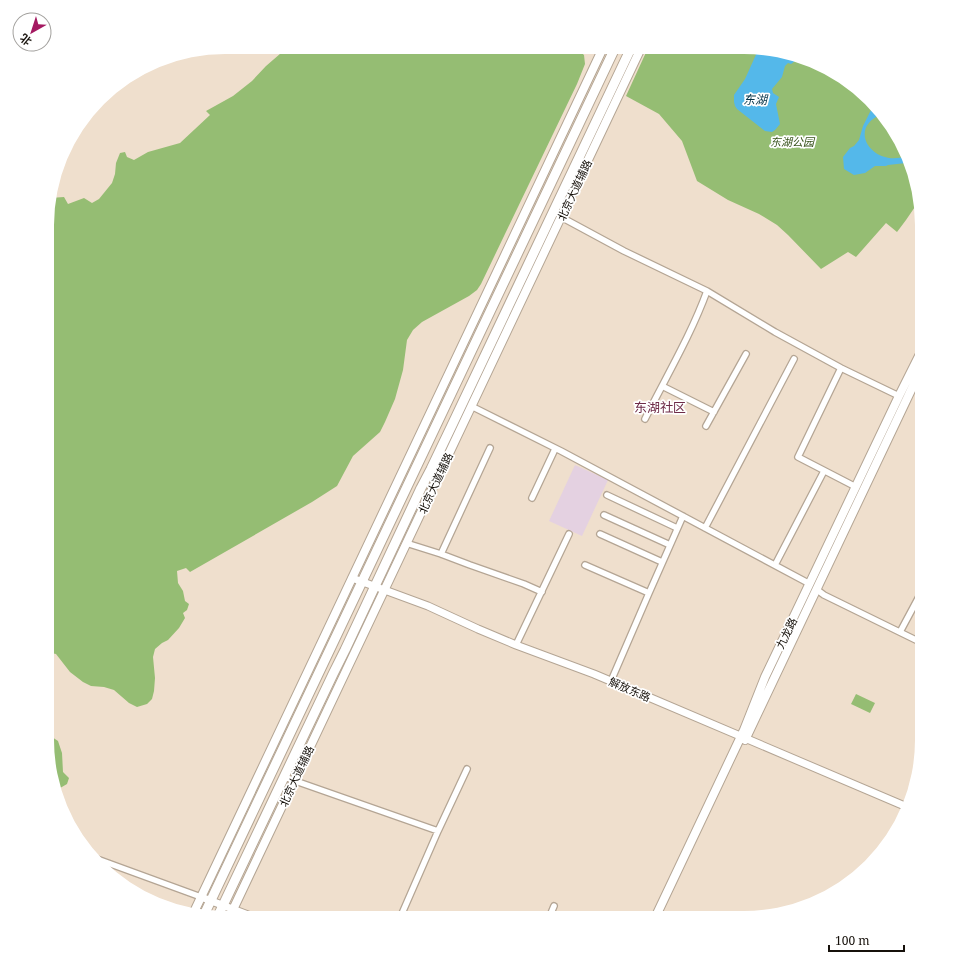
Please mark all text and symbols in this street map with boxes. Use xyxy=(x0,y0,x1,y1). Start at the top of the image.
north arrow xyxy=(12,12,52,52)
text: 北 xyxy=(16,31,34,49)
water label: 东湖 xyxy=(743,91,769,108)
park label: 东湖公园 xyxy=(770,134,816,149)
street label: 北京大道辅路 xyxy=(553,157,595,223)
district label: 东湖社区 xyxy=(634,398,686,416)
street label: 北京大道辅路 xyxy=(414,450,456,516)
street label: 九龙路 xyxy=(772,615,800,651)
street label: 解放东路 xyxy=(607,674,653,704)
street label: 北京大道辅路 xyxy=(275,743,317,809)
scale bar xyxy=(829,927,904,953)
text: 100 m xyxy=(835,932,870,949)

